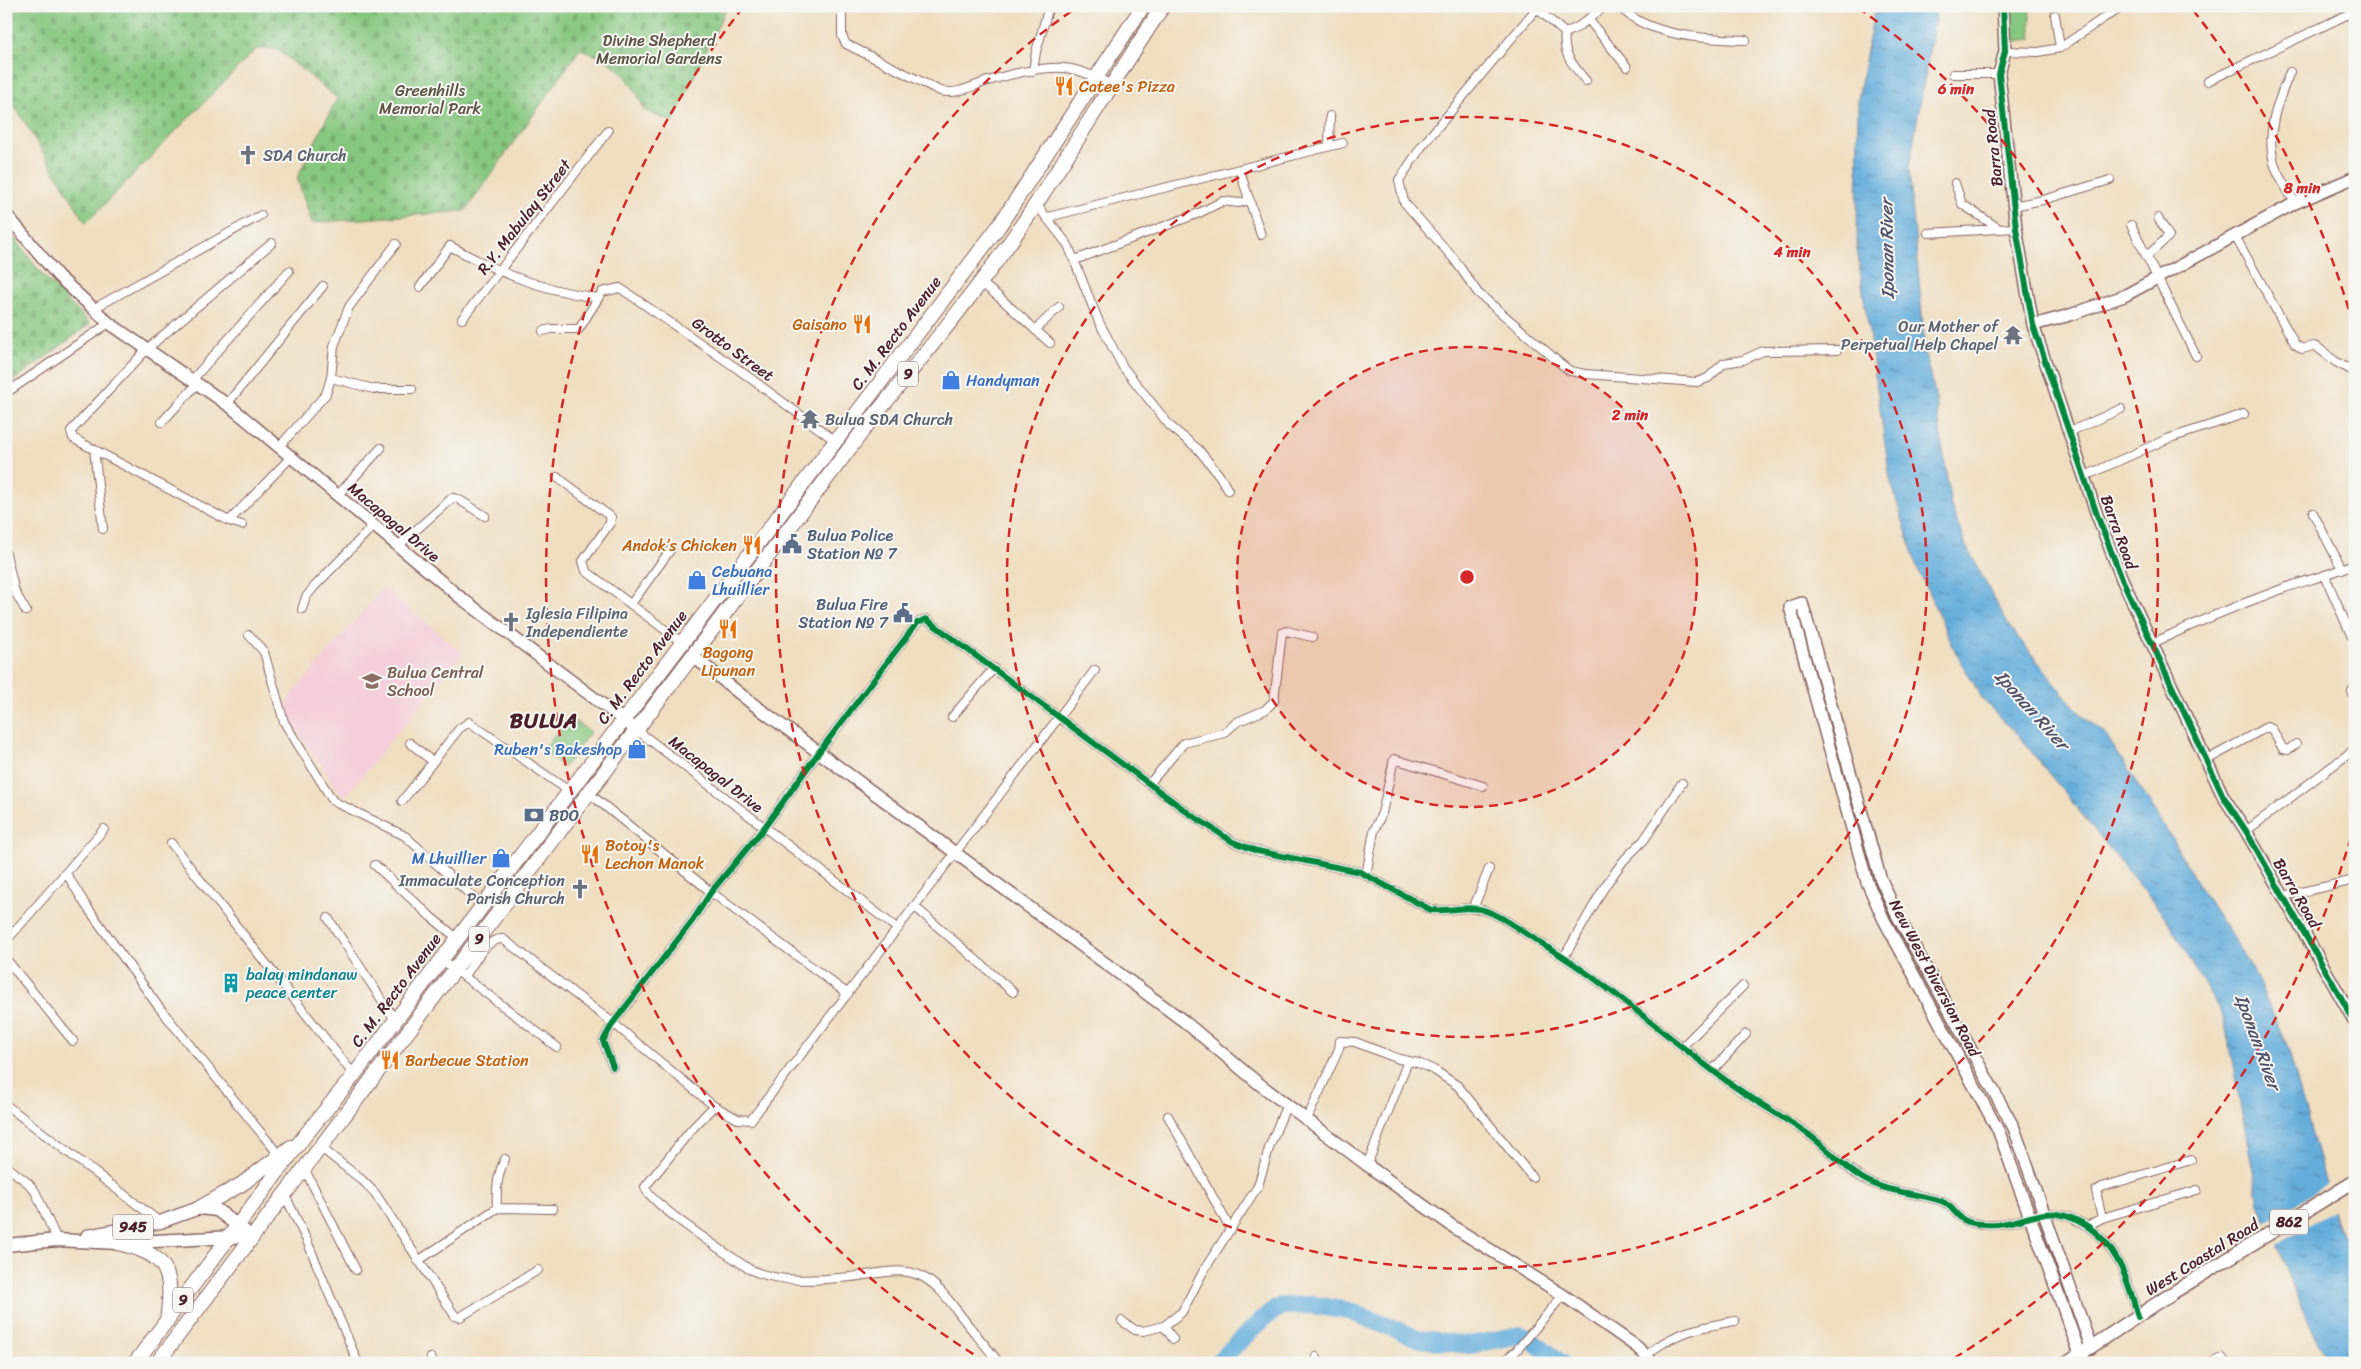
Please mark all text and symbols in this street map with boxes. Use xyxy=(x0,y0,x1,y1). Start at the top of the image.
park label: Divine Shepherd Memorial Gardens xyxy=(596,26,723,73)
place label: Catee's Pizza xyxy=(1079,72,1176,101)
restaurant icon: Catee's Pizza xyxy=(1053,75,1075,97)
park label: Greenhills Memorial Park xyxy=(379,76,482,123)
text: 6 min xyxy=(1937,76,1975,102)
street label: Barra Road xyxy=(1974,106,2011,188)
place label: SDA Church xyxy=(263,141,347,170)
church icon: SDA Church xyxy=(237,144,259,166)
street label: R.Y. Mabulay Street xyxy=(469,152,579,281)
text: 8 min xyxy=(2283,175,2321,201)
water label: Iponan River xyxy=(1870,195,1904,300)
text: 4 min xyxy=(1772,239,1811,265)
street label: C. M. Recto Avenue xyxy=(843,269,949,397)
street label: Grotto Street xyxy=(685,309,781,389)
place label: Gaisano xyxy=(792,310,847,339)
place label: Our Mother of Perpetual Help Chapel xyxy=(1841,312,2000,359)
restaurant icon: Gaisano xyxy=(851,313,873,335)
temple icon: Our Mother of Perpetual Help Chapel xyxy=(2002,324,2024,346)
road number: 9 xyxy=(898,362,918,386)
place label: Handyman xyxy=(966,366,1040,395)
shop icon: Handyman xyxy=(940,369,962,391)
text: 2 min xyxy=(1611,402,1649,428)
place label: Bulua SDA Church xyxy=(825,405,953,434)
temple icon: Bulua SDA Church xyxy=(799,408,821,430)
street label: Macapagal Drive xyxy=(341,474,447,570)
street label: Barra Road xyxy=(2092,491,2146,575)
place label: Bulua Police Station № 7 xyxy=(807,521,898,568)
place label: Andok’s Chicken xyxy=(621,531,737,560)
public building icon: Bulua Police Station № 7 xyxy=(781,533,803,555)
restaurant icon: Andok’s Chicken xyxy=(741,534,763,556)
place label: Cebuana Lhuillier xyxy=(712,557,772,604)
centre of rings xyxy=(1458,568,1476,586)
shop icon: Cebuana Lhuillier xyxy=(686,569,708,591)
place label: Bulua Fire Station № 7 xyxy=(798,590,889,637)
place label: Iglesia Filipina Independiente xyxy=(525,599,628,646)
public building icon: Bulua Fire Station № 7 xyxy=(892,602,914,624)
street label: C. M. Recto Avenue xyxy=(589,603,695,731)
church icon: Iglesia Filipina Independiente xyxy=(500,611,522,633)
restaurant icon: Bagong Lipunan xyxy=(717,618,739,640)
place label: Bagong Lipunan xyxy=(701,638,755,685)
place label: Bulua Central School xyxy=(387,658,484,705)
water label: Iponan River xyxy=(1986,661,2080,760)
school or university icon: Bulua Central School xyxy=(361,670,383,692)
district label: BULUA xyxy=(510,702,578,740)
street label: Macapagal Drive xyxy=(662,727,770,821)
place label: Ruben's Bakeshop xyxy=(494,735,623,764)
shop icon: Ruben's Bakeshop xyxy=(626,738,648,760)
place label: BDO xyxy=(549,801,579,830)
bank icon: BDO xyxy=(523,804,545,826)
place label: Botoy's Lechon Manok xyxy=(605,831,705,878)
restaurant icon: Botoy's Lechon Manok xyxy=(579,843,601,865)
place label: M Lhuillier xyxy=(412,844,487,873)
shop icon: M Lhuillier xyxy=(490,847,512,869)
street label: Barra Road xyxy=(2265,852,2330,935)
place label: Immaculate Conception Parish Church xyxy=(398,866,565,913)
church icon: Immaculate Conception Parish Church xyxy=(569,878,591,900)
street label: New West Diversion Road xyxy=(1881,894,1990,1064)
street label: C. M. Recto Avenue xyxy=(343,926,449,1054)
road number: 9 xyxy=(469,926,489,952)
place label: balay mindanaw peace center xyxy=(245,960,357,1007)
building icon: balay mindanaw peace center xyxy=(220,972,242,994)
water label: Iponan River xyxy=(2226,989,2291,1098)
place label: Barbecue Station xyxy=(405,1046,529,1075)
restaurant icon: Barbecue Station xyxy=(379,1049,401,1071)
street label: West Coastal Road xyxy=(2139,1209,2266,1304)
road number: 862 xyxy=(2270,1210,2308,1234)
road number: 945 xyxy=(113,1214,153,1240)
road number: 9 xyxy=(173,1288,193,1312)

